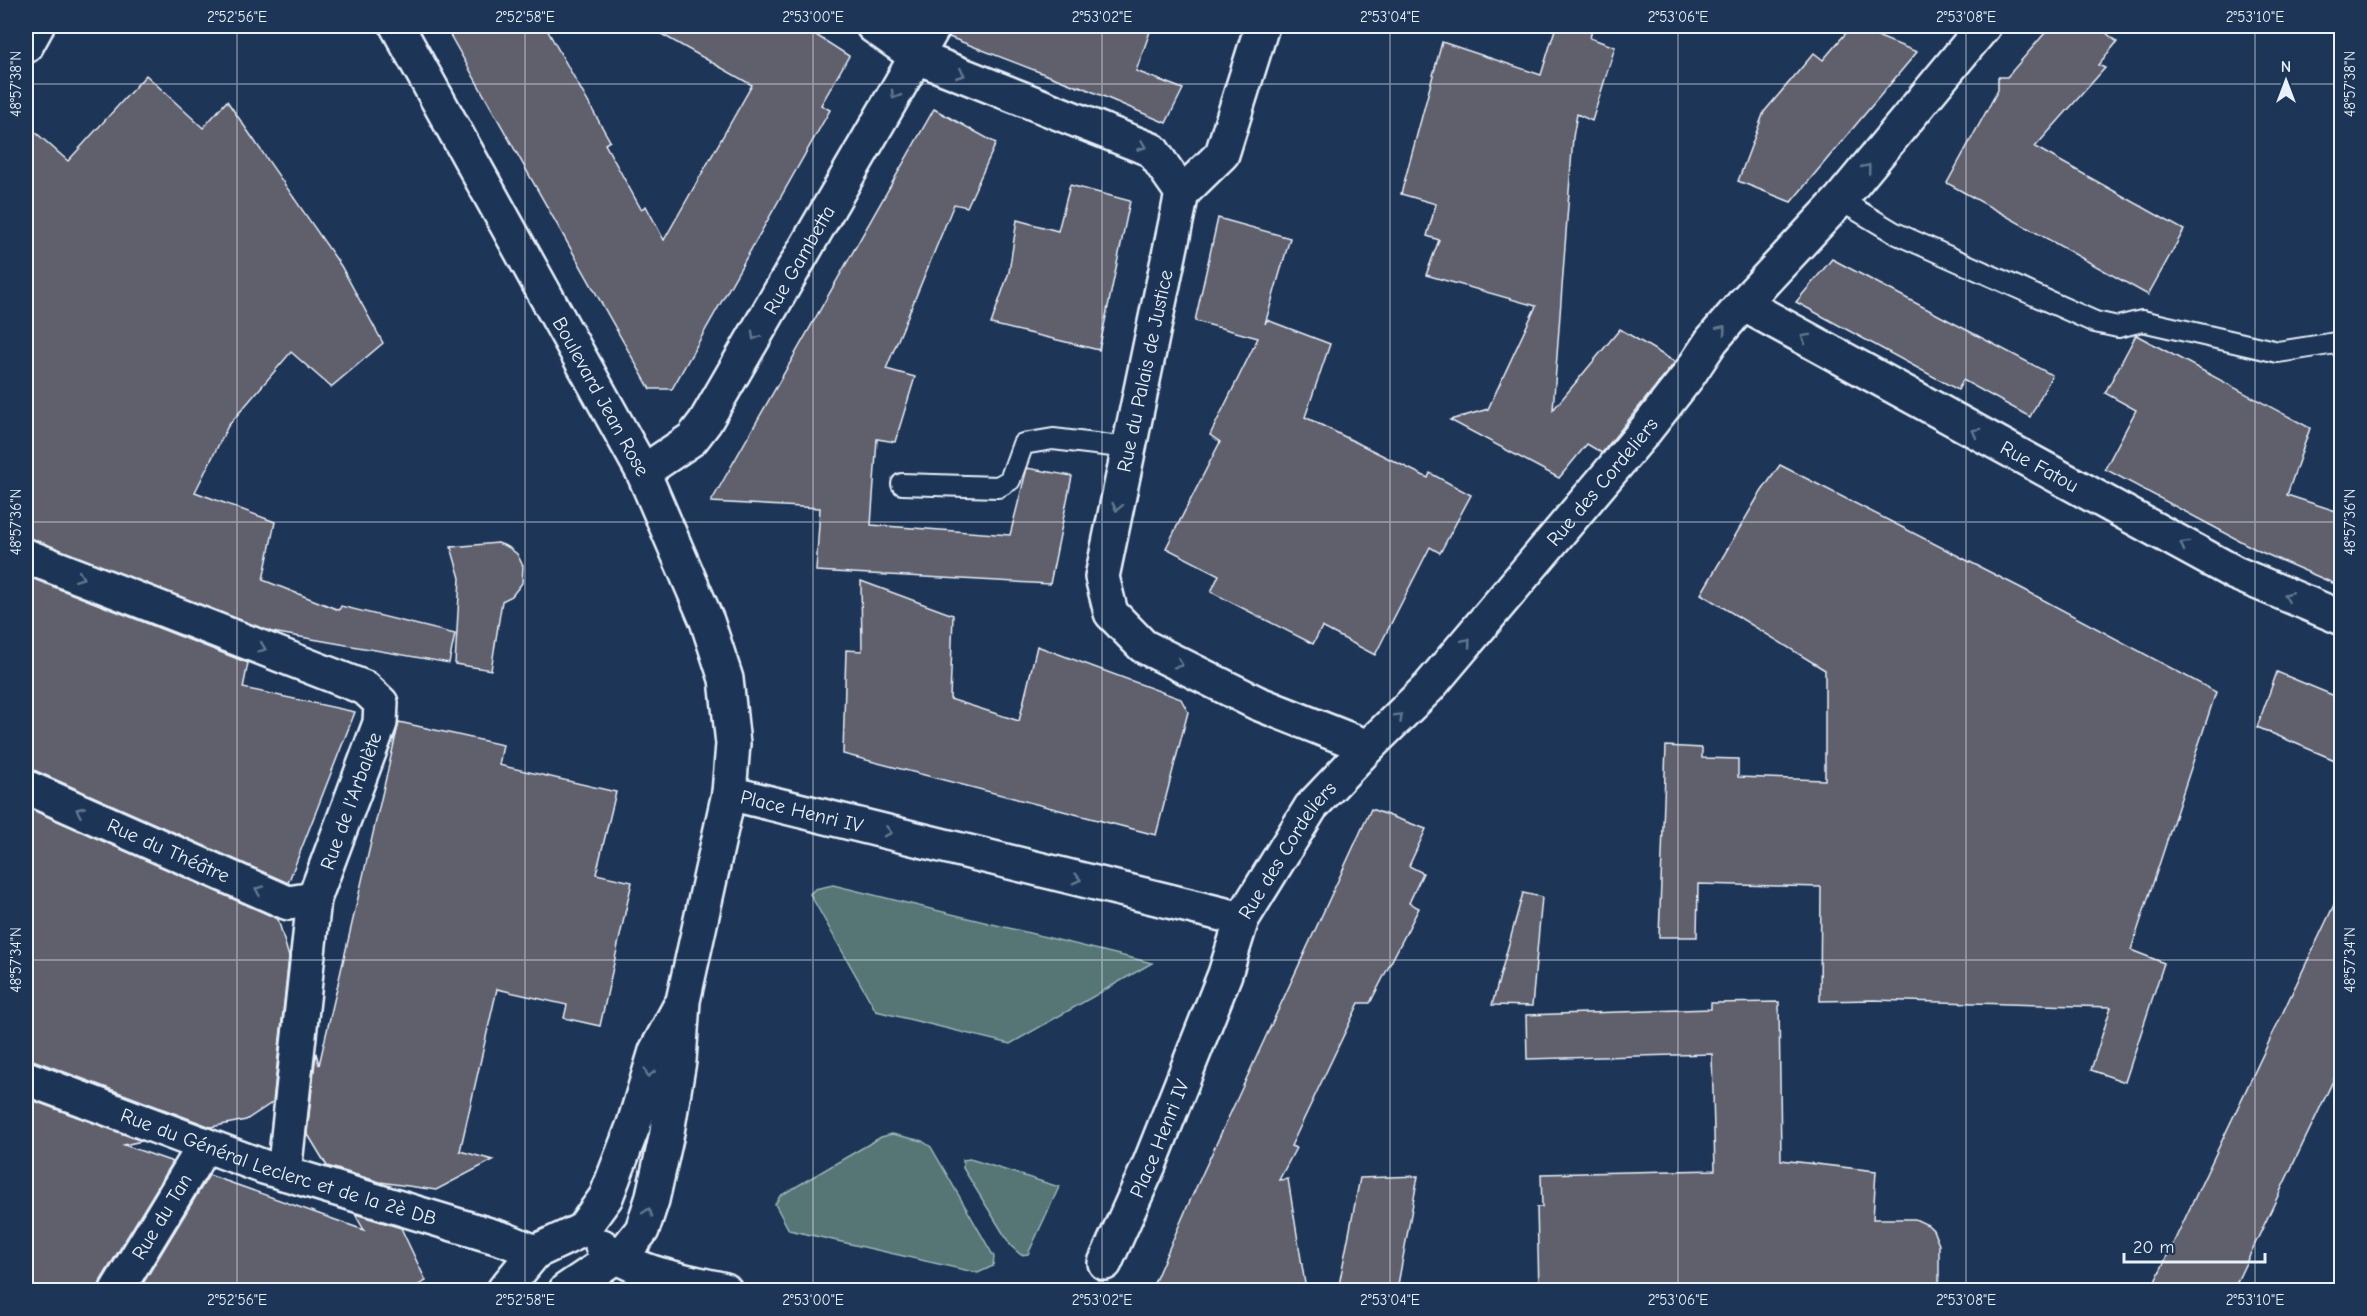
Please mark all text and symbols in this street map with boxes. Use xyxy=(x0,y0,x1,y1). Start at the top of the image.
text: 2°52'56"E xyxy=(207,8,267,26)
text: 2°52'58"E xyxy=(495,8,555,26)
text: 2°53'00"E xyxy=(782,8,844,26)
text: 2°53'02"E xyxy=(1072,8,1132,26)
text: 2°53'04"E xyxy=(1360,8,1420,26)
text: 2°53'06"E xyxy=(1648,8,1708,26)
text: 2°53'08"E xyxy=(1936,8,1996,26)
text: 2°53'10"E xyxy=(2226,8,2284,26)
text: 48°57'38"N xyxy=(7,51,25,117)
north arrow xyxy=(2256,51,2316,111)
text: 48°57'38"N xyxy=(2341,51,2359,117)
text: N xyxy=(2281,58,2291,76)
one-way arrow xyxy=(954,67,965,79)
one-way arrow xyxy=(891,89,902,99)
one-way arrow xyxy=(1135,139,1146,151)
one-way arrow xyxy=(1859,164,1870,175)
street label: Rue Gambetta xyxy=(758,201,839,318)
street label: Rue du Palais de Justice xyxy=(1112,268,1178,474)
street label: Boulevard Jean Rose xyxy=(548,313,654,480)
one-way arrow xyxy=(1715,325,1726,336)
one-way arrow xyxy=(751,330,762,340)
one-way arrow xyxy=(1801,334,1811,345)
street label: Rue des Cordeliers xyxy=(1542,413,1663,550)
one-way arrow xyxy=(1972,428,1982,439)
street label: Rue Fatou xyxy=(1997,436,2083,497)
text: 48°57'36"N xyxy=(7,489,25,555)
text: 48°57'36"N xyxy=(2341,489,2359,555)
one-way arrow xyxy=(1111,502,1124,512)
one-way arrow xyxy=(2180,541,2190,552)
one-way arrow xyxy=(74,570,85,583)
one-way arrow xyxy=(2284,591,2295,603)
one-way arrow xyxy=(1460,638,1471,649)
one-way arrow xyxy=(255,641,266,653)
one-way arrow xyxy=(1172,656,1183,668)
one-way arrow xyxy=(1392,713,1402,724)
street label: Rue de l'Arbalète xyxy=(315,729,387,873)
street label: Rue des Cordeliers xyxy=(1233,776,1341,923)
street label: Place Henri IV xyxy=(738,785,866,837)
one-way arrow xyxy=(76,806,87,818)
street label: Rue du Théâtre xyxy=(104,813,233,887)
one-way arrow xyxy=(882,825,892,838)
one-way arrow xyxy=(1072,871,1082,884)
one-way arrow xyxy=(254,885,265,897)
text: 48°57'34"N xyxy=(7,927,25,993)
text: 48°57'34"N xyxy=(2341,927,2359,993)
one-way arrow xyxy=(644,1067,656,1078)
street label: Place Henri IV xyxy=(1125,1076,1194,1201)
street label: Rue du Général Leclerc et de la 2è DB xyxy=(118,1103,439,1230)
street label: Rue du Tan xyxy=(127,1169,196,1264)
one-way arrow xyxy=(641,1207,653,1218)
scale bar xyxy=(2124,1226,2265,1264)
text: 20 m xyxy=(2133,1237,2174,1258)
text: 2°52'56"E xyxy=(207,1291,267,1309)
text: 2°52'58"E xyxy=(495,1291,555,1309)
text: 2°53'00"E xyxy=(782,1291,844,1309)
text: 2°53'02"E xyxy=(1072,1291,1132,1309)
text: 2°53'04"E xyxy=(1360,1291,1420,1309)
text: 2°53'06"E xyxy=(1648,1291,1708,1309)
text: 2°53'08"E xyxy=(1936,1291,1996,1309)
text: 2°53'10"E xyxy=(2226,1291,2284,1309)

